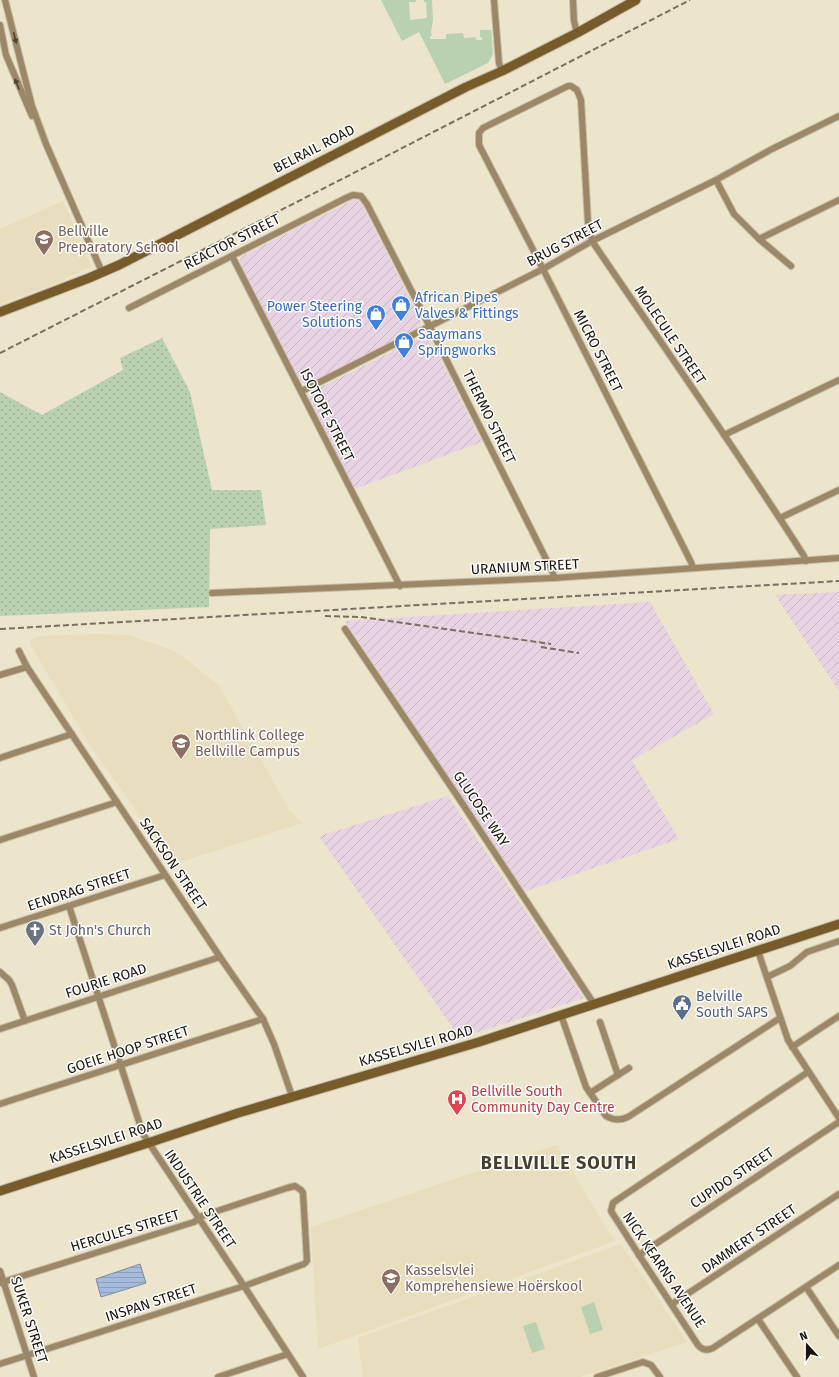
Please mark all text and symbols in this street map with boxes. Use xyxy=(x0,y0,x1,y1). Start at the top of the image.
one-way arrow xyxy=(12,32,18,44)
one-way arrow xyxy=(14,78,20,90)
street label: BELRAIL ROAD xyxy=(270,121,358,177)
street label: REACTOR STREET xyxy=(181,210,283,274)
street label: BRUG STREET xyxy=(524,215,607,270)
place label: Bellville Preparatory School xyxy=(58,223,179,256)
school or university icon: Bellville Preparatory School xyxy=(33,228,55,256)
street label: MOLECULE STREET xyxy=(631,283,710,388)
place label: African Pipes Valves & Fittings xyxy=(415,289,519,322)
shop icon: African Pipes Valves & Fittings xyxy=(390,294,412,322)
place label: Power Steering Solutions xyxy=(267,298,363,331)
shop icon: Power Steering Solutions xyxy=(365,303,387,331)
street label: MICRO STREET xyxy=(570,307,626,396)
place label: Saaymans Springworks xyxy=(418,326,496,359)
shop icon: Saaymans Springworks xyxy=(393,331,415,359)
street label: ISOTOPE STREET xyxy=(296,366,358,465)
street label: THERMO STREET xyxy=(459,367,519,467)
street label: URANIUM STREET xyxy=(470,556,580,578)
place label: Northlink College Bellville Campus xyxy=(195,727,305,760)
school or university icon: Northlink College Bellville Campus xyxy=(170,732,192,760)
street label: GLUCOSE WAY xyxy=(450,768,513,850)
street label: SACKSON STREET xyxy=(136,815,210,914)
street label: EENDRAG STREET xyxy=(25,865,134,915)
church icon: St John's Church xyxy=(24,919,46,947)
street label: KASSELSVLEI ROAD xyxy=(665,921,783,973)
place label: St John's Church xyxy=(49,922,151,939)
street label: FOURIE ROAD xyxy=(63,960,149,1002)
place label: Belville South SAPS xyxy=(696,988,768,1021)
public building icon: Belville South SAPS xyxy=(671,993,693,1021)
street label: GOEIE HOOP STREET xyxy=(65,1022,192,1078)
street label: KASSELSVLEI ROAD xyxy=(357,1022,475,1070)
place label: Bellville South Community Day Centre xyxy=(471,1083,615,1116)
hospital icon: Bellville South Community Day Centre xyxy=(446,1088,468,1116)
street label: KASSELSVLEI ROAD xyxy=(47,1115,165,1167)
street label: CUPIDO STREET xyxy=(687,1143,778,1212)
street label: INDUSTRIE STREET xyxy=(161,1146,240,1252)
district label: BELLVILLE SOUTH xyxy=(481,1152,637,1174)
street label: DAMMERT STREET xyxy=(698,1201,800,1277)
street label: HERCULES STREET xyxy=(68,1206,182,1256)
street label: NICK KEARNS AVENUE xyxy=(619,1209,709,1331)
place label: Kasselsvlei Komprehensiewe Hoërskool xyxy=(405,1262,582,1295)
school or university icon: Kasselsvlei Komprehensiewe Hoërskool xyxy=(380,1267,402,1295)
street label: SUKER STREET xyxy=(7,1275,51,1366)
street label: INSPAN STREET xyxy=(103,1280,200,1326)
north arrow xyxy=(787,1325,827,1365)
text: N xyxy=(798,1329,809,1344)

